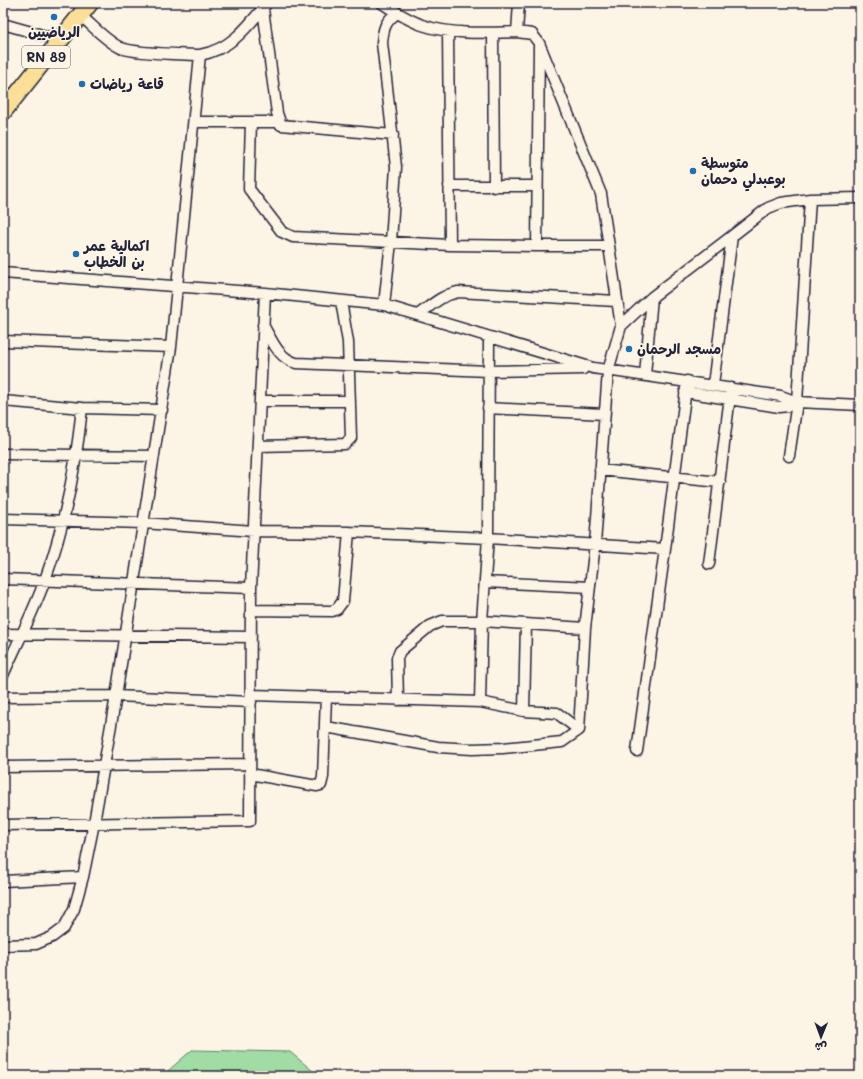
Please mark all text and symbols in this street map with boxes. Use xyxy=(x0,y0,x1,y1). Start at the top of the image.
marker: الرياضيين xyxy=(49,12,59,22)
place label: الرياضيين xyxy=(28,22,80,41)
road number: RN 89 xyxy=(22,46,70,68)
place label: قاعة رياضات xyxy=(90,74,164,93)
marker: قاعة رياضات xyxy=(77,79,87,89)
place label: متوسطة بوعبدلي دحمان xyxy=(701,153,786,192)
marker: متوسطة بوعبدلي دحمان xyxy=(688,166,698,176)
place label: اكمالية عمر بن الخطاب xyxy=(82,236,150,271)
marker: اكمالية عمر بن الخطاب xyxy=(71,249,81,259)
place label: مسجد الرحمان xyxy=(637,339,721,358)
marker: مسجد الرحمان xyxy=(624,344,634,354)
north arrow xyxy=(801,1017,841,1057)
text: ش xyxy=(815,1040,827,1055)

